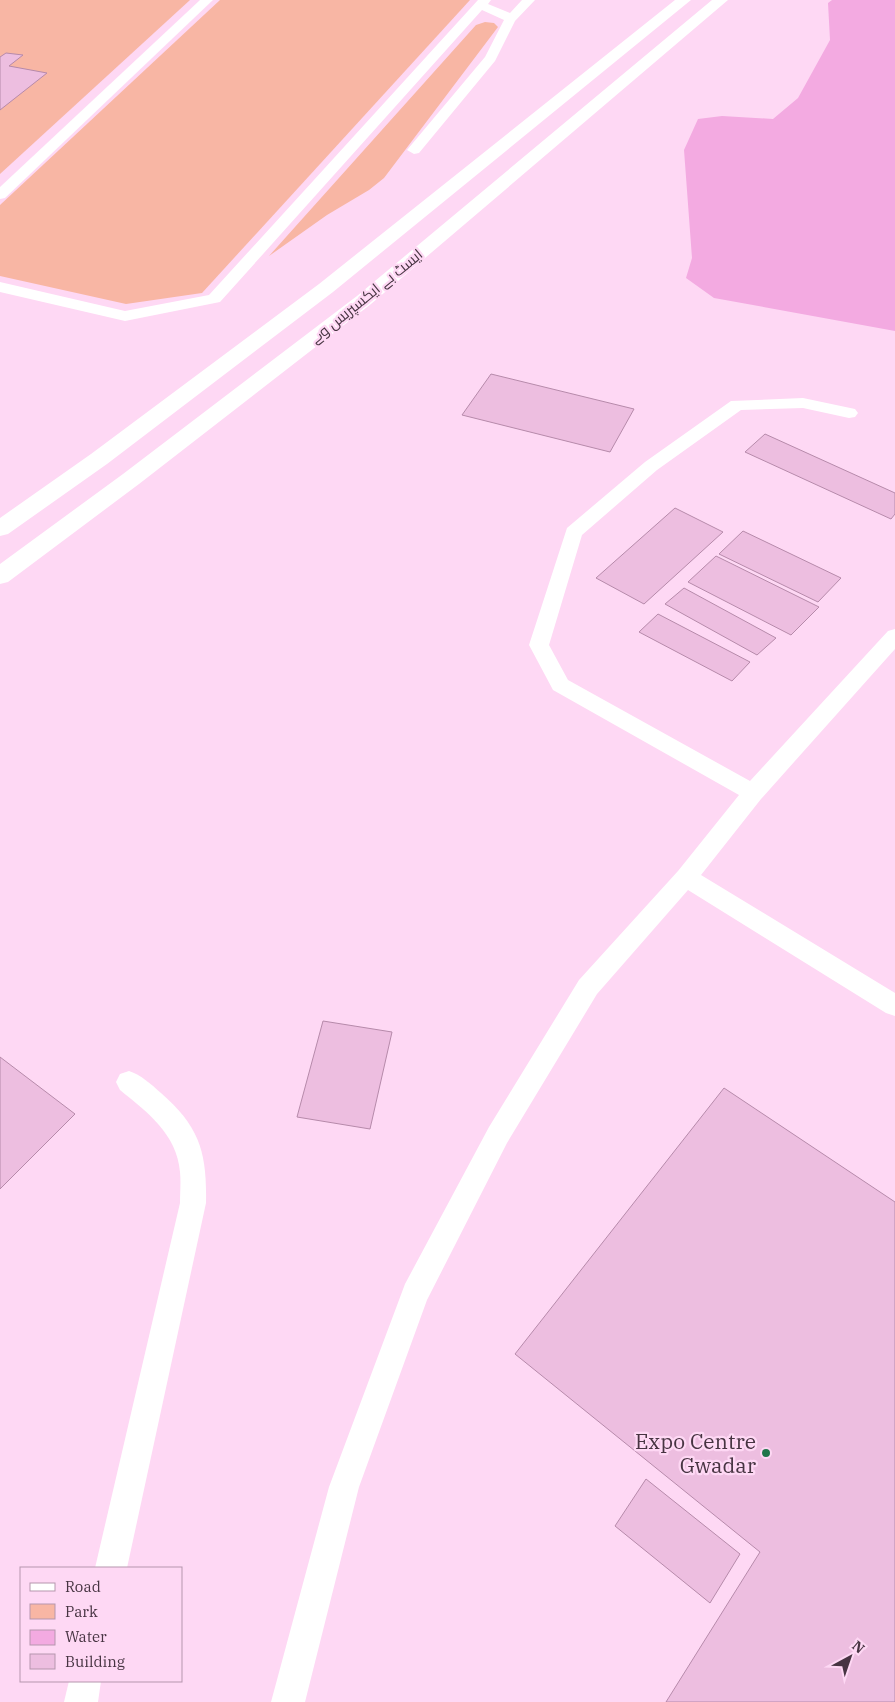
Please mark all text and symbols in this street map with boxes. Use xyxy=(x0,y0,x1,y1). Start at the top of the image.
street label: ایسٹ بے ایکسپریس وے xyxy=(306,245,427,348)
place label: Expo Centre Gwadar xyxy=(635,1427,757,1479)
marker: Expo Centre Gwadar xyxy=(760,1447,772,1459)
legend xyxy=(20,1567,182,1682)
text: Road xyxy=(65,1577,101,1596)
text: Park xyxy=(65,1602,98,1621)
text: Water xyxy=(65,1627,107,1646)
north arrow xyxy=(825,1632,875,1682)
text: N xyxy=(848,1637,868,1657)
text: Building xyxy=(65,1652,125,1671)

